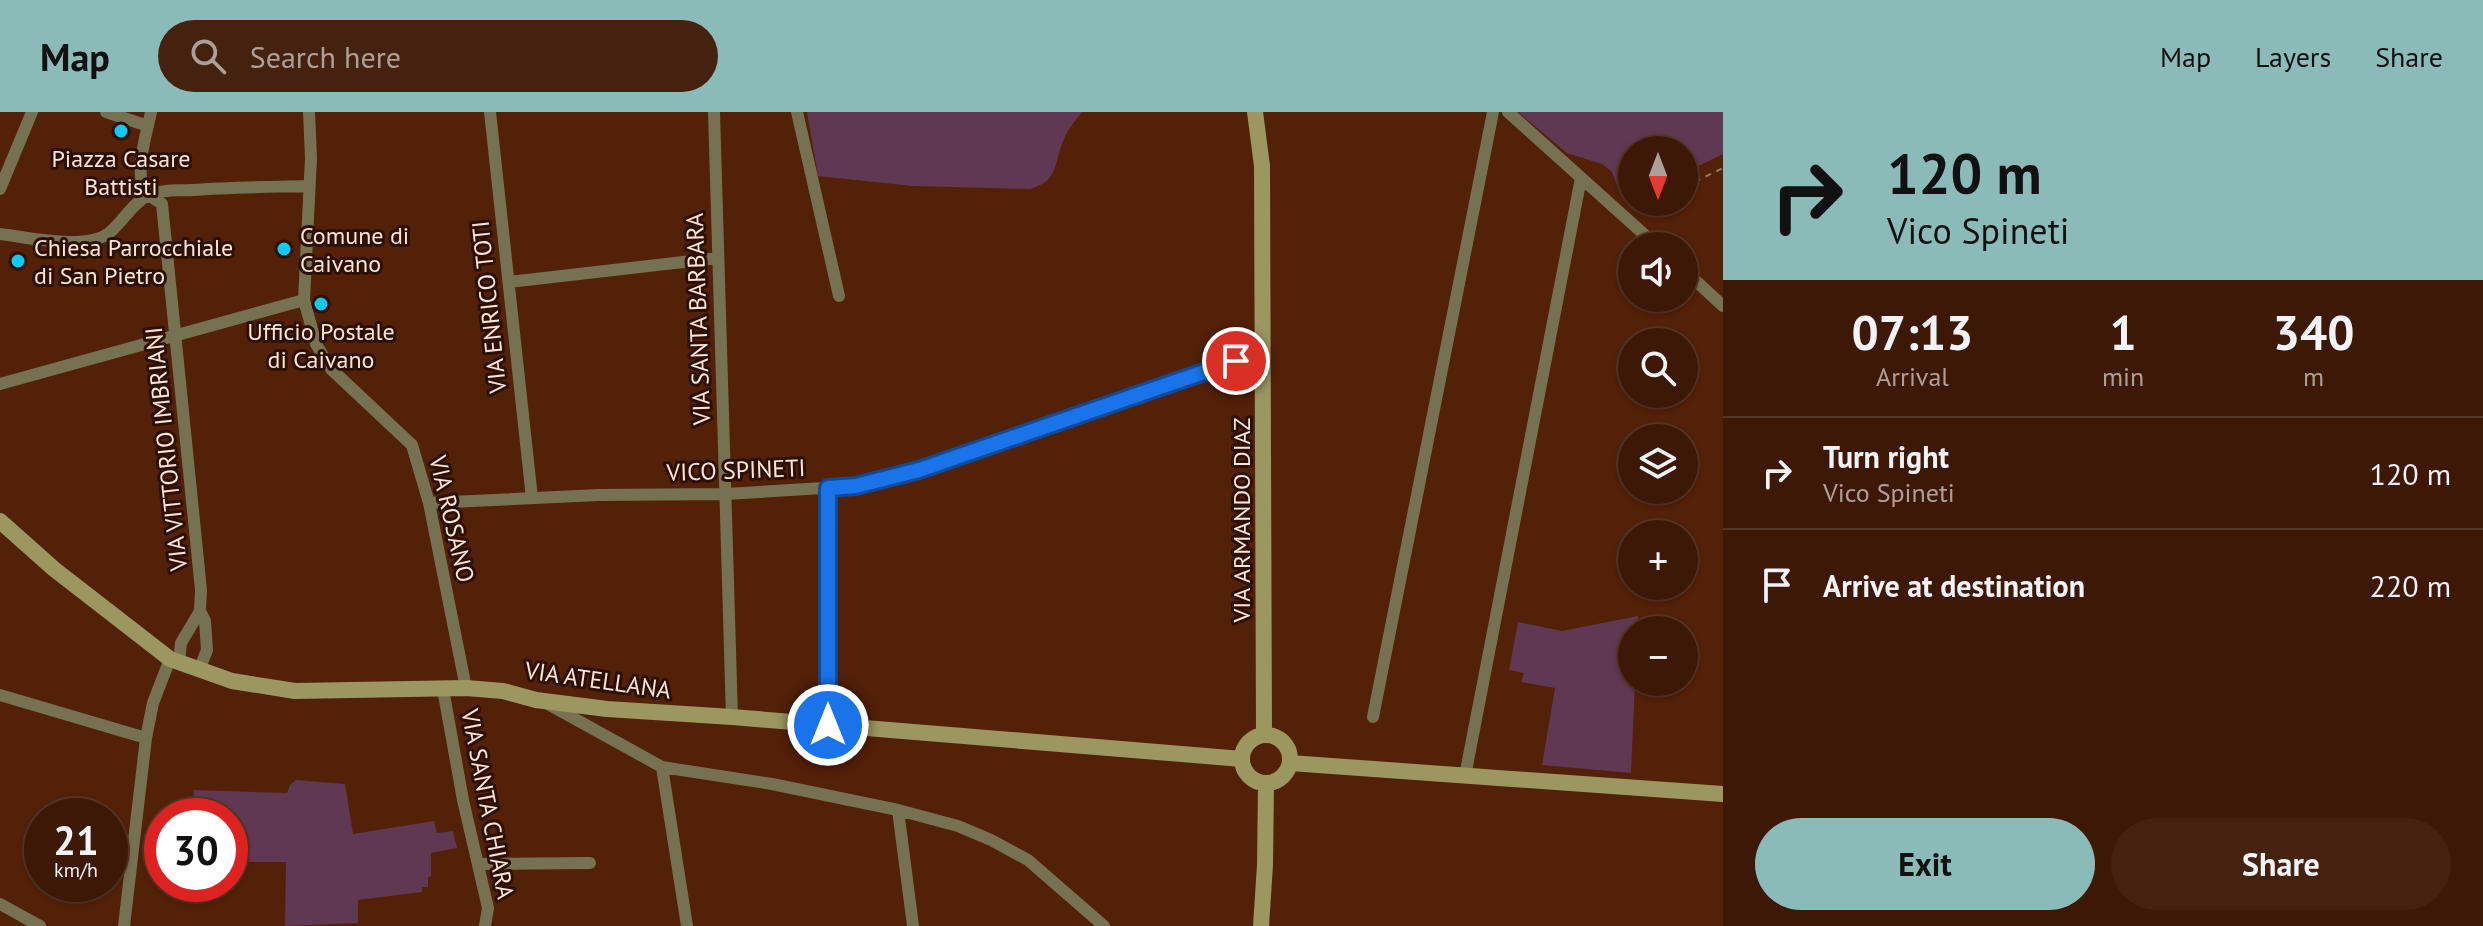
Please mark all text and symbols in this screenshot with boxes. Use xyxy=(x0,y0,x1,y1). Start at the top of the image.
search box xyxy=(158,20,718,92)
text: Map xyxy=(40,32,110,81)
icon: search xyxy=(186,34,230,78)
text: Search here xyxy=(250,37,401,76)
text: Map xyxy=(2160,38,2211,75)
text: Layers xyxy=(2255,38,2331,75)
text: Share xyxy=(2375,38,2443,75)
marker: Piazza Casare Battisti xyxy=(112,122,130,140)
north arrow xyxy=(1618,136,1698,216)
map controls xyxy=(1618,136,1698,696)
text: 120 m xyxy=(1887,137,2042,209)
place label: Piazza Casare Battisti xyxy=(51,143,191,202)
icon: right xyxy=(1755,144,1859,248)
text: Vico Spineti xyxy=(1887,207,2069,254)
street label: VIA SANTA BARBARA xyxy=(679,212,717,427)
street label: VIA ENRICO TOTI xyxy=(465,219,514,396)
place label: Comune di Caivano xyxy=(300,220,409,279)
place label: Chiesa Parrocchiale di San Pietro xyxy=(34,232,233,291)
button: sound xyxy=(1618,232,1698,312)
marker: Comune di Caivano xyxy=(275,240,293,258)
marker: Chiesa Parrocchiale di San Pietro xyxy=(9,252,27,270)
marker: Ufficio Postale di Caivano xyxy=(312,295,330,313)
text: 07:13 xyxy=(1852,301,1973,363)
text: 1 xyxy=(2109,301,2137,363)
text: 340 xyxy=(2273,301,2354,363)
place label: Ufficio Postale di Caivano xyxy=(247,316,395,375)
street label: VIA VITTORIO IMBRIANI xyxy=(138,326,194,573)
pin xyxy=(1202,327,1270,395)
button: search xyxy=(1618,328,1698,408)
icon: arrive xyxy=(1214,339,1258,383)
text: Arrival xyxy=(1876,360,1949,393)
text: min xyxy=(2102,360,2144,393)
text: m xyxy=(2303,360,2324,393)
street label: VIA ARMANDO DIAZ xyxy=(1226,418,1257,623)
button: layers xyxy=(1618,424,1698,504)
text: Turn right xyxy=(1823,437,1949,476)
icon: right xyxy=(1755,451,1799,495)
street label: VIA ROSANO xyxy=(422,452,482,585)
street label: VICO SPINETI xyxy=(665,452,806,488)
text: 120 m xyxy=(2370,454,2451,493)
text: Vico Spineti xyxy=(1823,476,1955,509)
button: + xyxy=(1618,520,1698,600)
icon: arrive xyxy=(1755,563,1799,607)
text: Arrive at destination xyxy=(1823,566,2085,605)
text: 220 m xyxy=(2370,566,2451,605)
button: − xyxy=(1618,616,1698,696)
street label: VIA ATELLANA xyxy=(522,654,673,706)
position arrow xyxy=(786,683,870,767)
street label: VIA SANTA CHIARA xyxy=(454,705,522,902)
speed limit sign: 30 xyxy=(144,798,248,902)
text: 21 xyxy=(53,814,99,866)
button: Exit xyxy=(1755,818,2095,910)
button: Share xyxy=(2111,818,2451,910)
text: km/h xyxy=(54,857,98,883)

